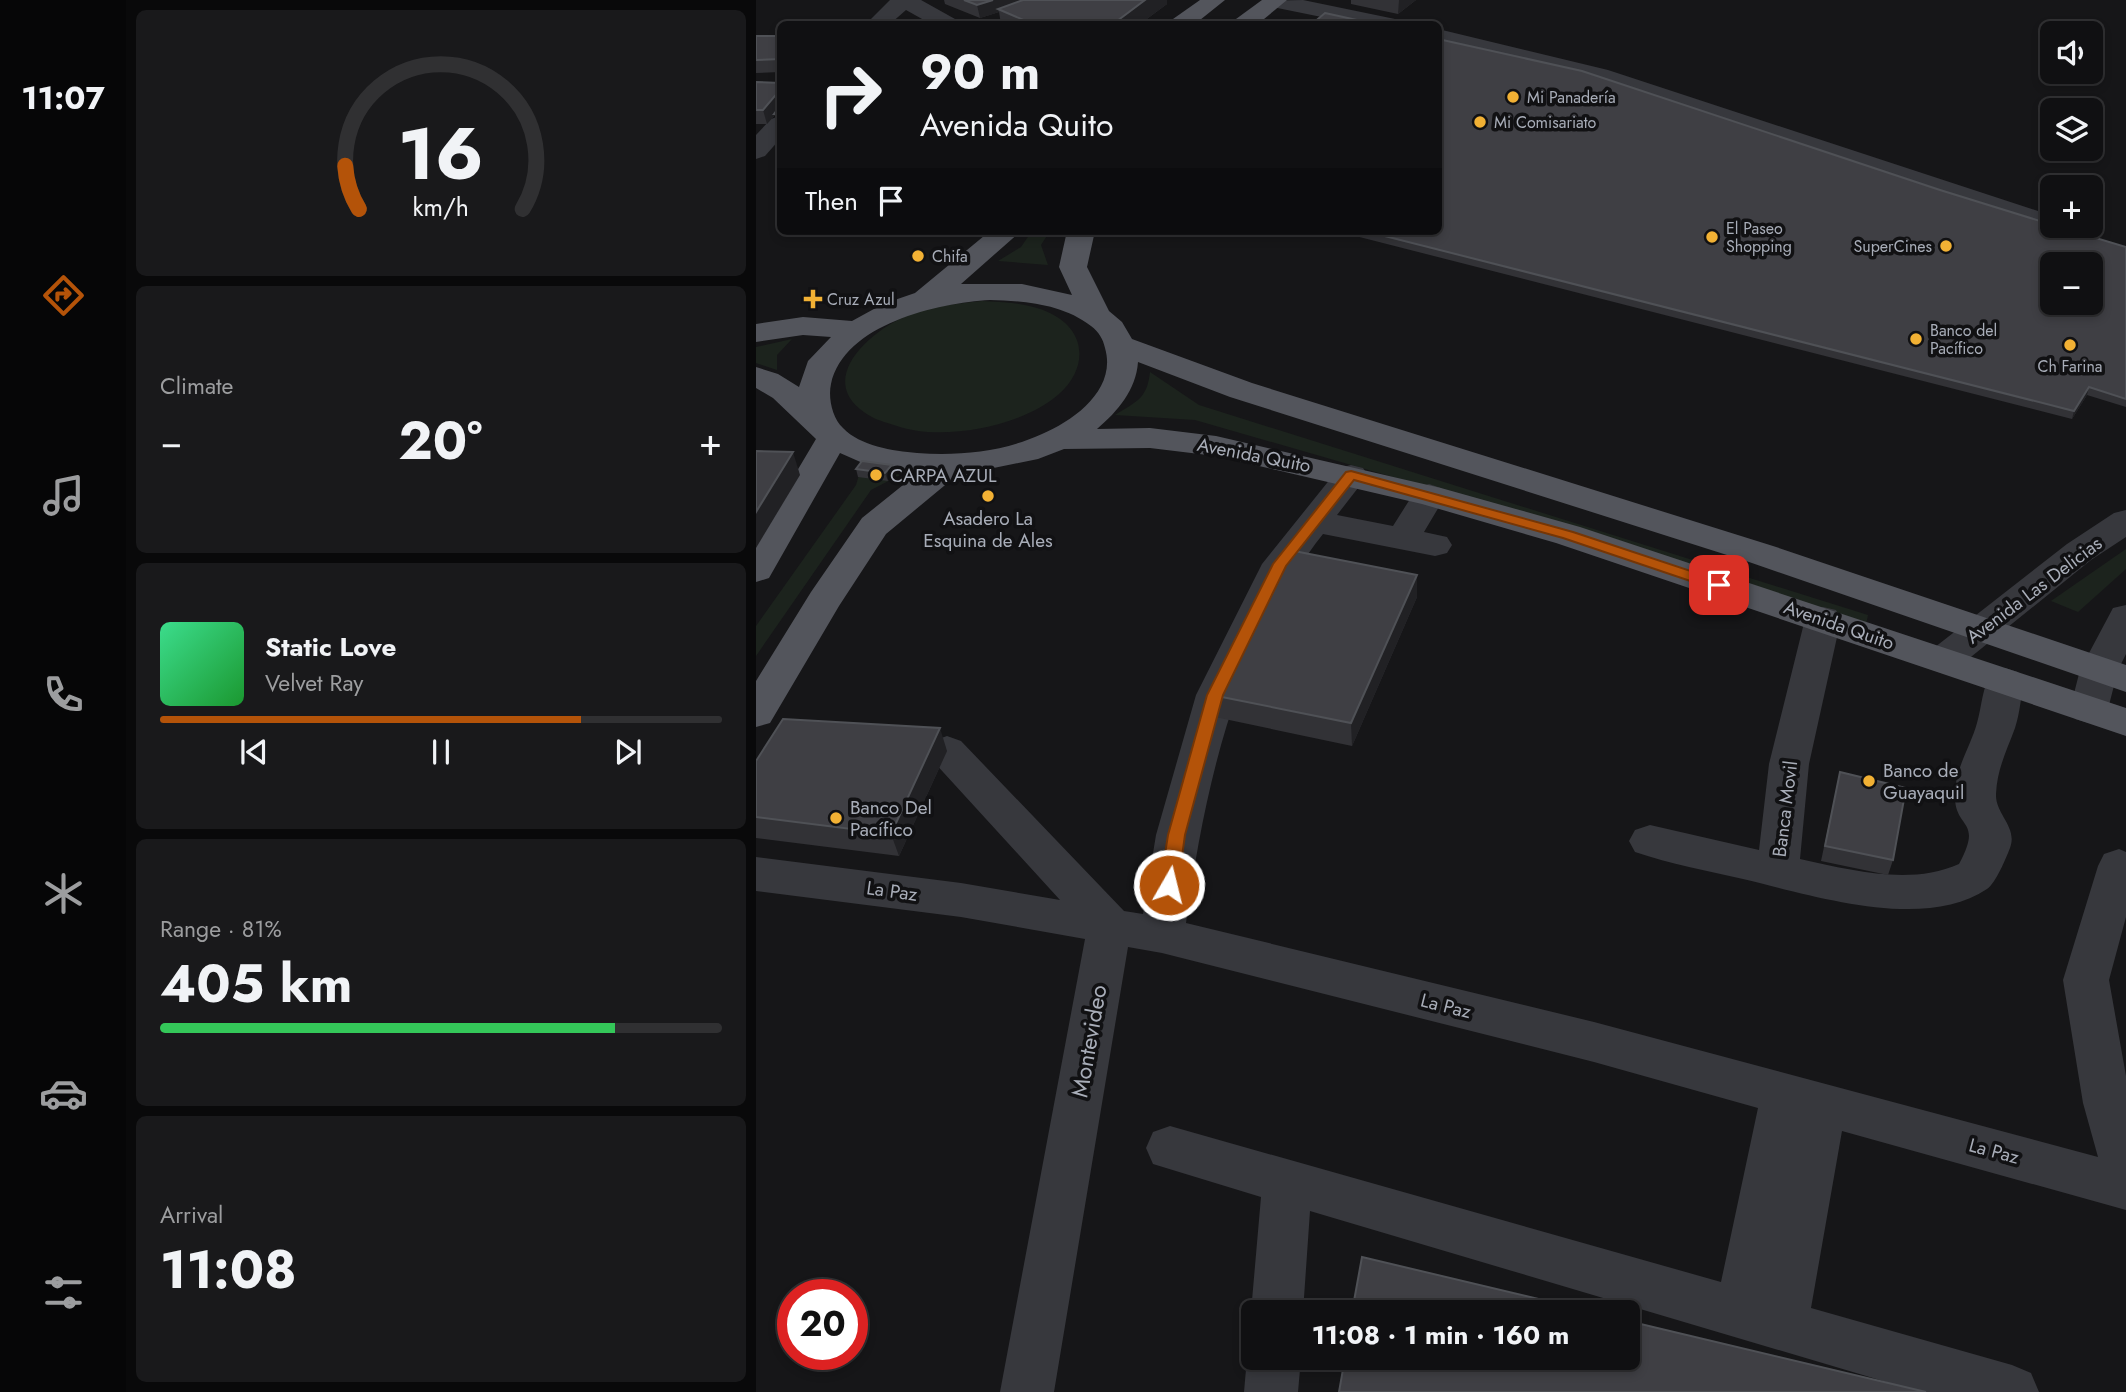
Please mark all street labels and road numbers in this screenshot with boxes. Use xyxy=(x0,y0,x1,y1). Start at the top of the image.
street label: Avenida Quito xyxy=(1195,431,1313,479)
street label: Avenida Las Delicias xyxy=(1960,530,2108,650)
street label: Avenida Quito xyxy=(1780,594,1898,656)
street label: Banca Movil xyxy=(1766,759,1804,859)
street label: La Paz xyxy=(865,874,919,908)
street label: Montevideo xyxy=(1062,982,1116,1100)
street label: La Paz xyxy=(1418,987,1474,1025)
street label: La Paz xyxy=(1966,1131,2022,1171)

